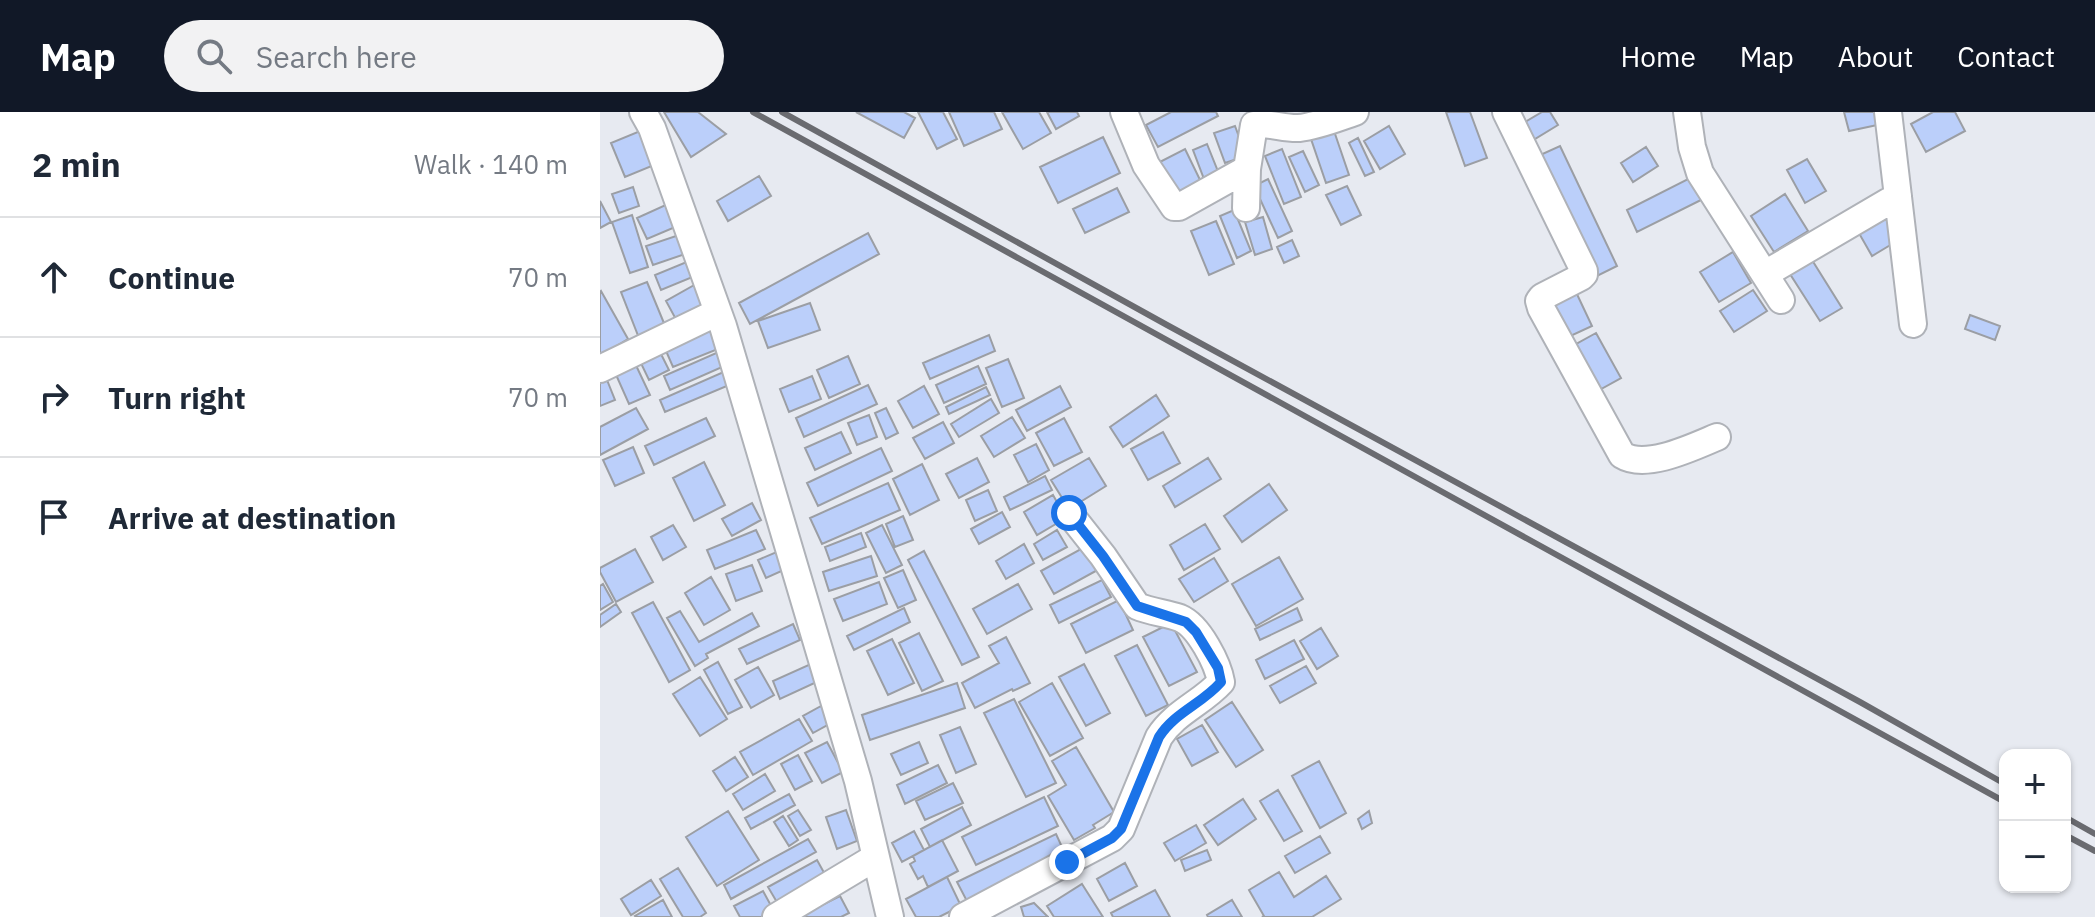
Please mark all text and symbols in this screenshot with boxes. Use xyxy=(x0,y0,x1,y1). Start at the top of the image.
search box xyxy=(164,20,724,92)
text: Map xyxy=(40,32,116,81)
icon: search xyxy=(192,34,236,78)
text: Search here xyxy=(256,37,417,76)
text: Home xyxy=(1620,38,1696,75)
text: Map xyxy=(1740,38,1794,75)
text: About xyxy=(1838,38,1913,75)
text: Contact xyxy=(1957,38,2055,75)
text: 2 min xyxy=(32,142,121,186)
text: Walk · 140 m xyxy=(414,147,568,181)
icon: ahead xyxy=(32,255,76,299)
text: Continue xyxy=(108,258,235,297)
text: 70 m xyxy=(508,260,568,294)
icon: right xyxy=(32,375,76,419)
text: Turn right xyxy=(108,378,246,417)
text: 70 m xyxy=(508,380,568,414)
icon: arrive xyxy=(32,495,76,539)
route start xyxy=(1051,495,1087,531)
text: Arrive at destination xyxy=(108,498,396,537)
map controls xyxy=(1999,749,2071,893)
button: + xyxy=(1999,749,2071,821)
button: − xyxy=(1999,821,2071,893)
route end xyxy=(1049,844,1085,880)

